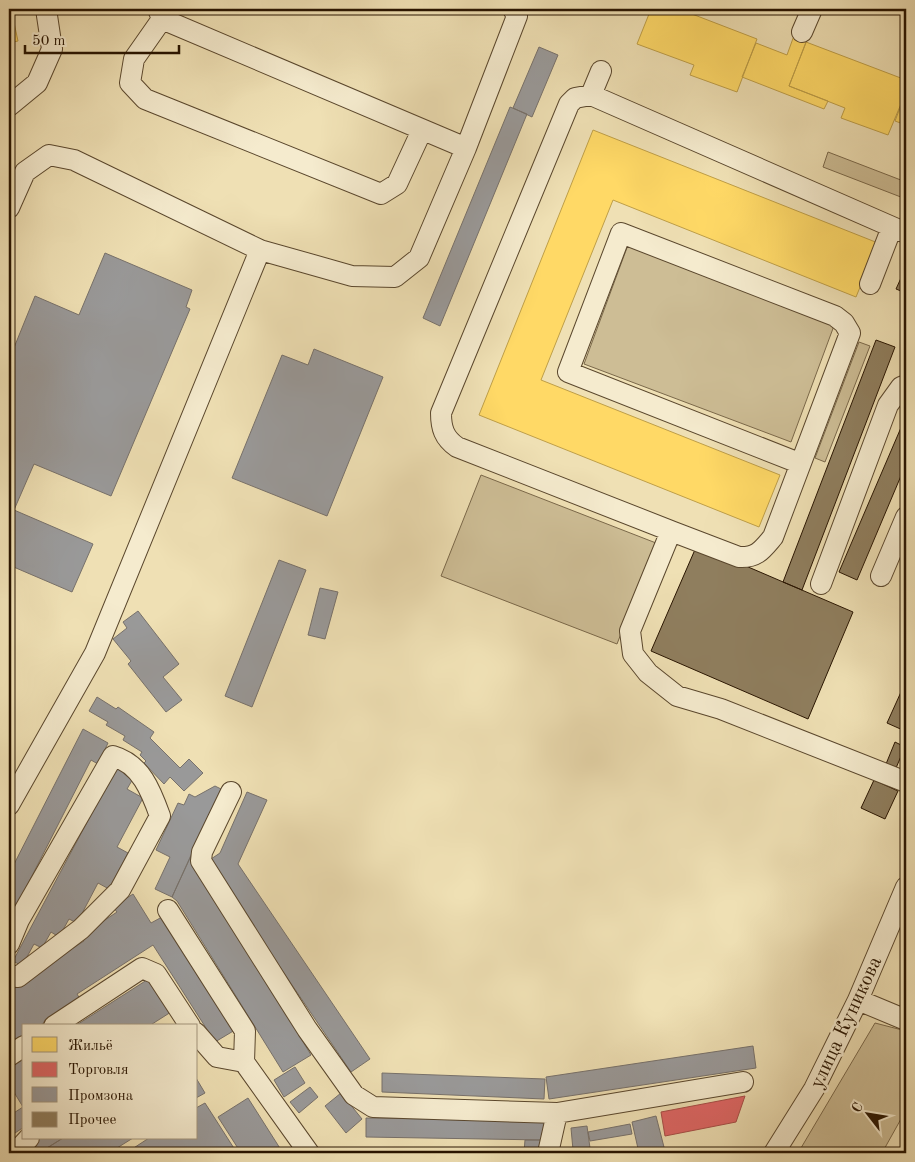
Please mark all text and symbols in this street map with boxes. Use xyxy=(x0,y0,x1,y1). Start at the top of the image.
scale bar xyxy=(25,22,179,54)
text: 50 m xyxy=(32,34,66,49)
street label: улица Куникова xyxy=(808,954,886,1092)
legend xyxy=(22,1024,198,1140)
text: Жильё xyxy=(68,1039,113,1054)
text: Торговля xyxy=(68,1063,129,1078)
text: Промзона xyxy=(68,1089,134,1104)
north arrow xyxy=(842,1090,892,1140)
text: С xyxy=(849,1100,866,1115)
text: Прочее xyxy=(68,1113,116,1128)

